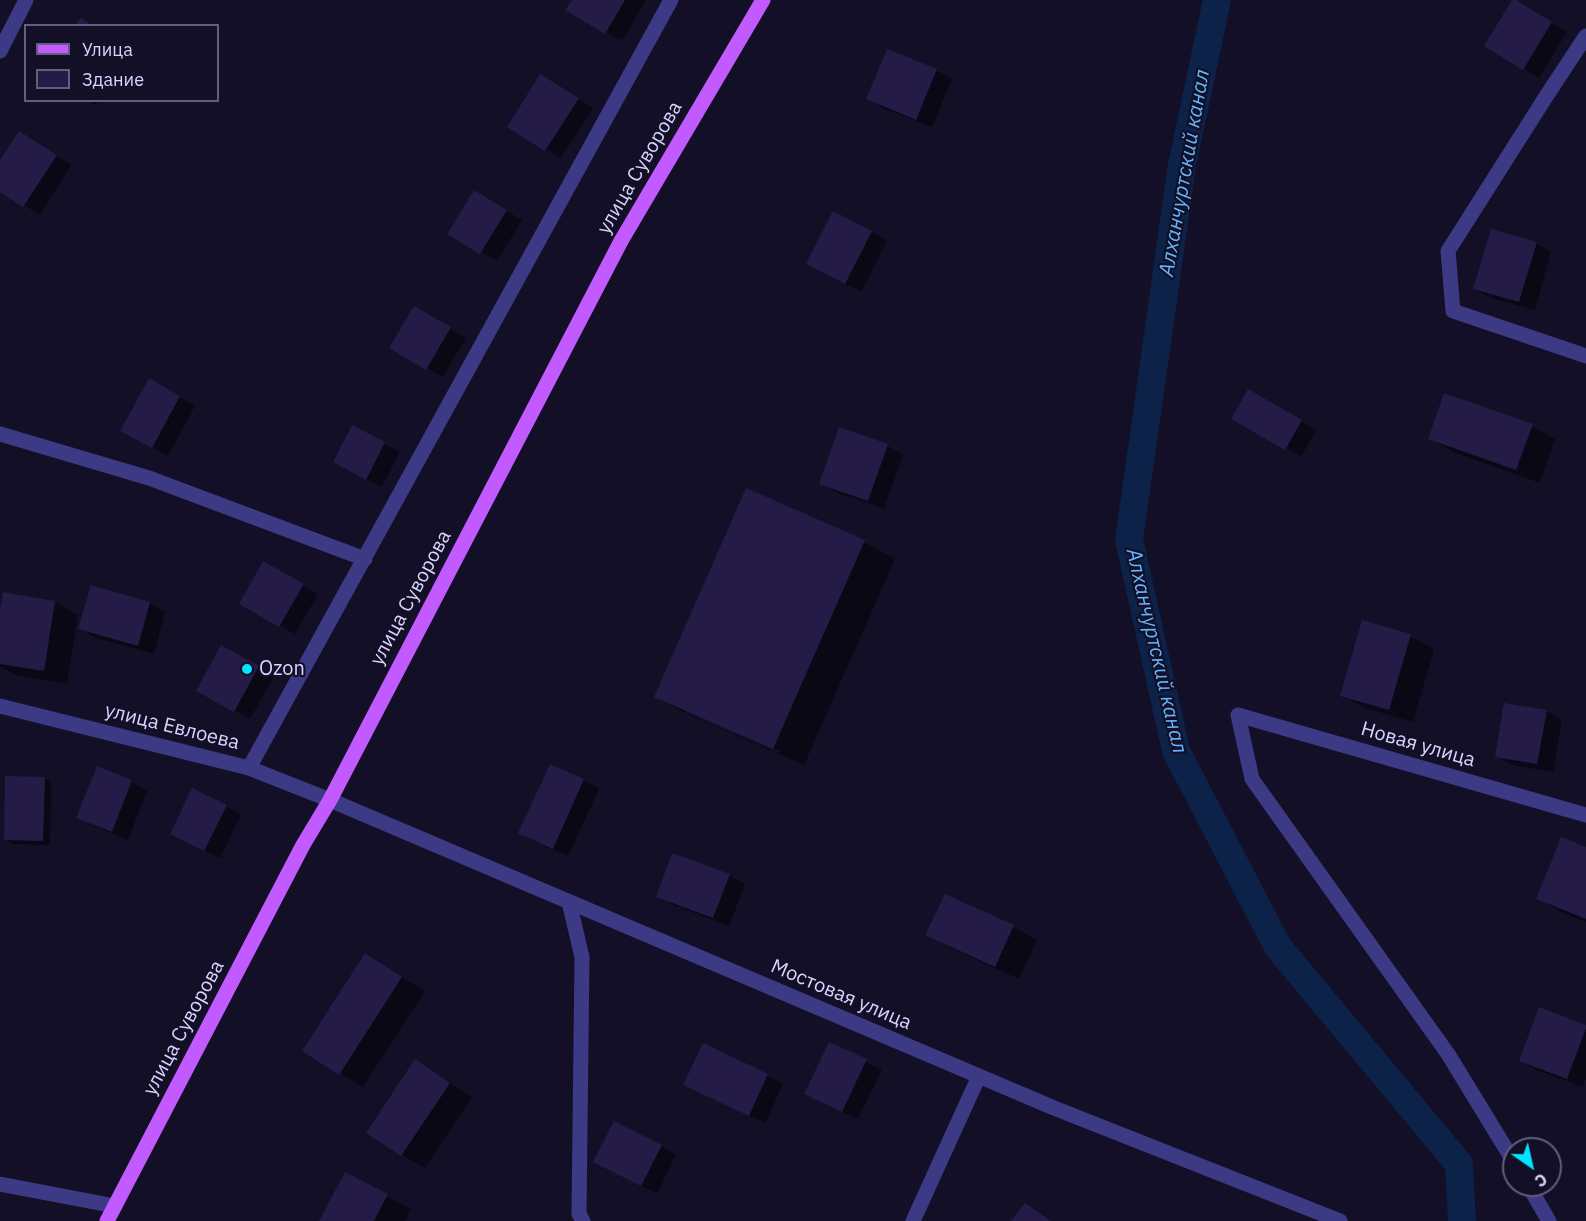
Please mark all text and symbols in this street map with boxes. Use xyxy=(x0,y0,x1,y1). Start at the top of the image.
legend xyxy=(24,24,219,102)
text: Улица xyxy=(82,38,133,61)
text: Здание xyxy=(82,68,144,91)
water label: Алханчуртский канал xyxy=(1154,68,1216,278)
street label: улица Суворова xyxy=(592,97,688,239)
street label: улица Суворова xyxy=(365,526,457,670)
water label: Алханчуртский канал xyxy=(1120,546,1192,756)
place label: Ozon xyxy=(259,657,305,681)
marker: Ozon xyxy=(240,662,254,676)
street label: улица Евлоева xyxy=(102,699,242,755)
street label: Новая улица xyxy=(1358,717,1478,773)
street label: Мостовая улица xyxy=(767,955,915,1035)
street label: улица Суворова xyxy=(138,956,230,1100)
north arrow xyxy=(1502,1137,1562,1197)
text: С xyxy=(1531,1169,1551,1191)

